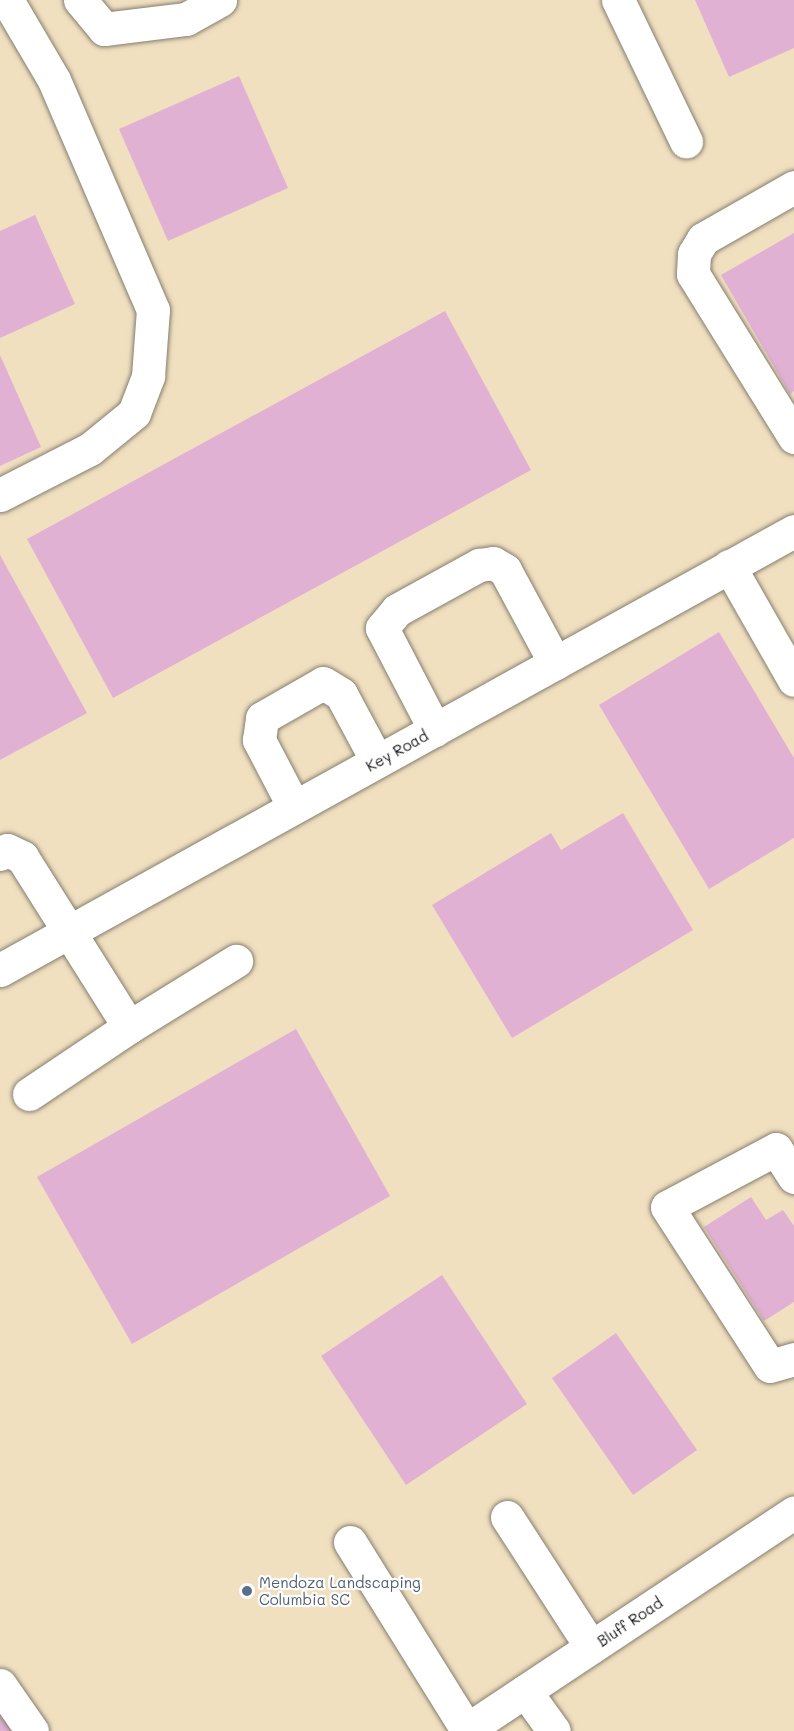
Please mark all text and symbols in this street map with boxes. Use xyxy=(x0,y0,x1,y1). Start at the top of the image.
street label: Key Road xyxy=(363,727,431,775)
place label: Mendoza Landscaping Columbia SC xyxy=(259,1573,421,1608)
marker: Mendoza Landscaping Columbia SC xyxy=(240,1584,254,1598)
street label: Bluff Road xyxy=(594,1594,666,1650)

